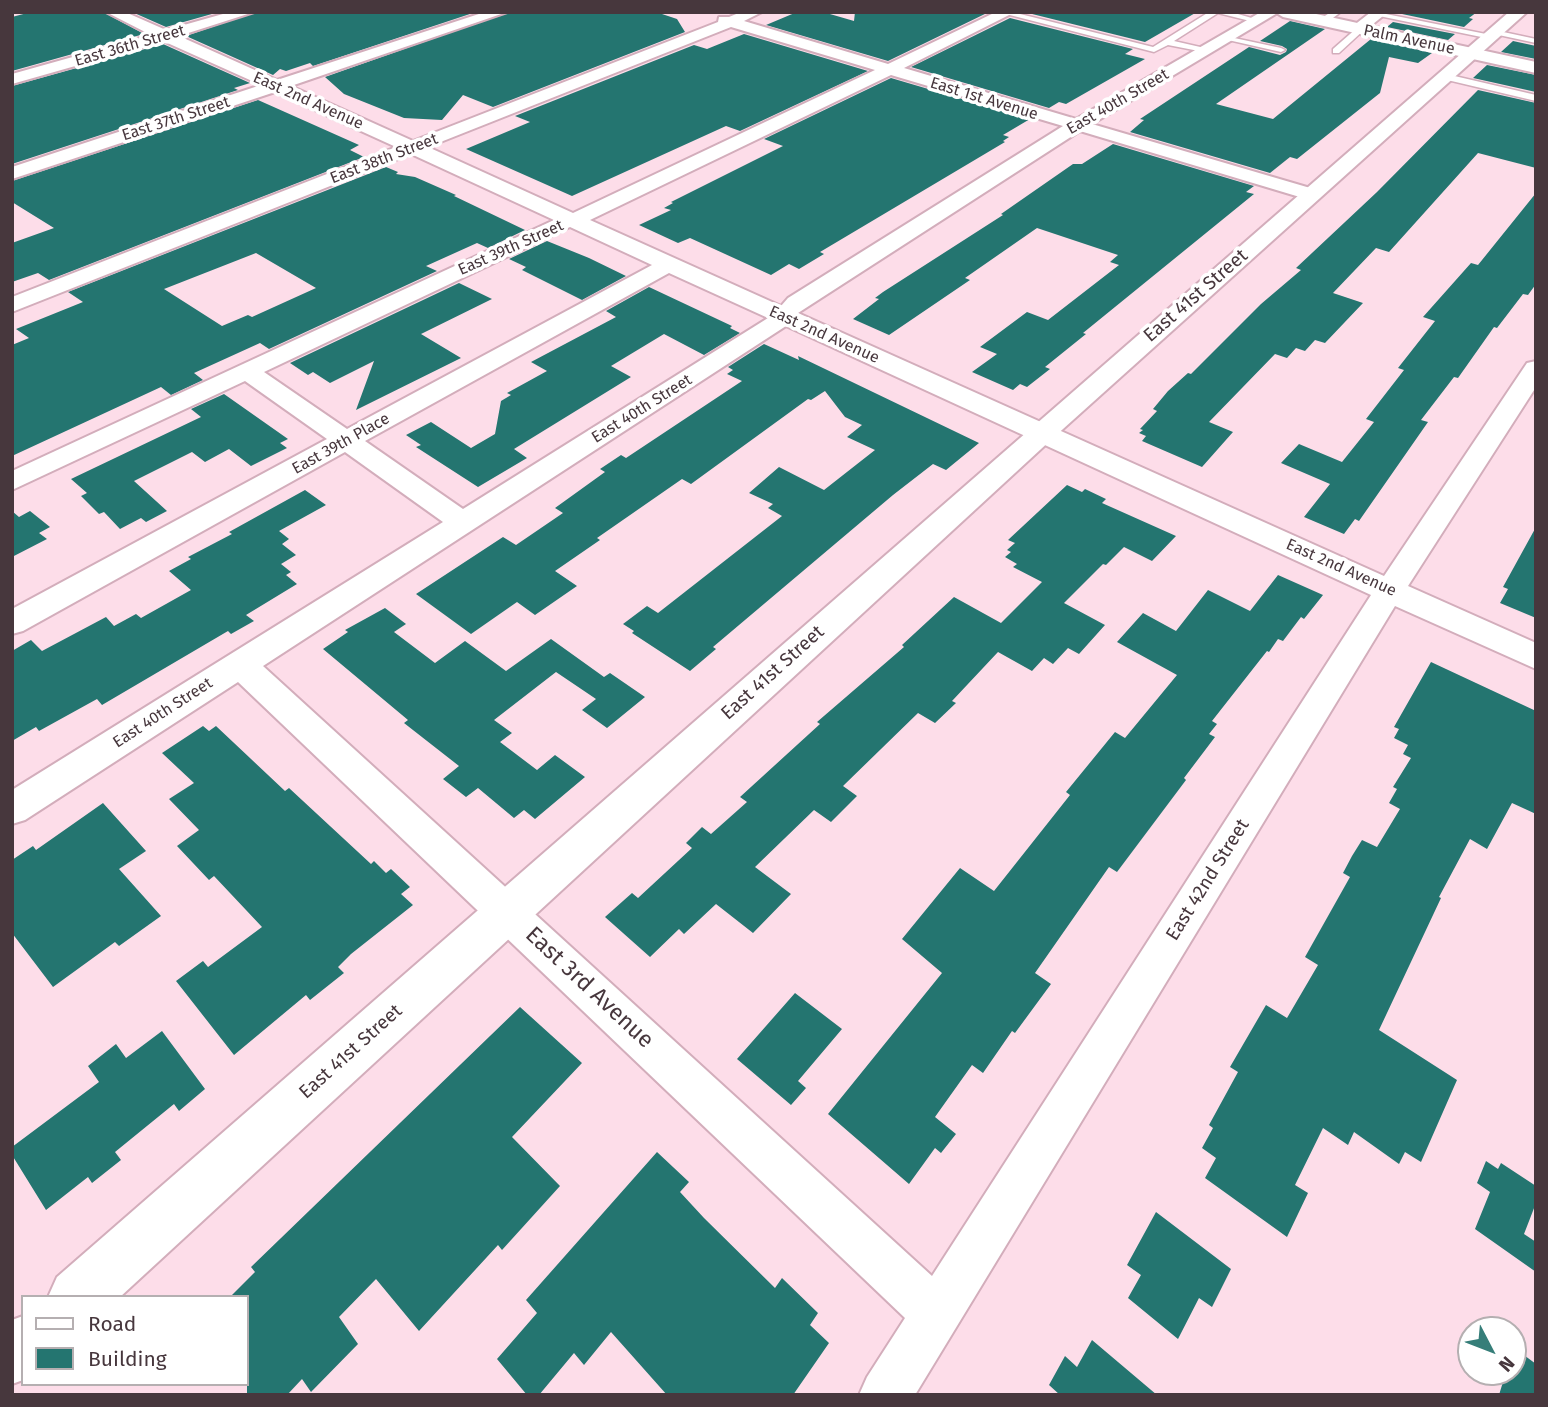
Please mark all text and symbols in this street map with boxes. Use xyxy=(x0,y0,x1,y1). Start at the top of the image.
street label: East 36th Street xyxy=(73,21,187,71)
street label: Palm Avenue xyxy=(1362,21,1456,59)
street label: East 40th Street xyxy=(1064,65,1172,139)
street label: East 2nd Avenue xyxy=(250,68,366,134)
street label: East 1st Avenue xyxy=(928,73,1040,125)
street label: East 37th Street xyxy=(120,93,232,145)
street label: East 38th Street xyxy=(327,130,441,188)
street label: East 39th Street xyxy=(455,216,567,280)
street label: East 41st Street xyxy=(1139,245,1253,347)
street label: East 2nd Avenue xyxy=(766,302,882,368)
street label: East 40th Street xyxy=(588,370,696,448)
street label: East 39th Place xyxy=(289,409,393,479)
street label: East 2nd Avenue xyxy=(1283,535,1399,601)
street label: East 41st Street xyxy=(717,621,829,725)
street label: East 40th Street xyxy=(110,674,216,752)
street label: East 42nd Street xyxy=(1161,815,1255,945)
street label: East 3rd Avenue xyxy=(519,922,659,1054)
street label: East 41st Street xyxy=(295,1000,407,1104)
legend xyxy=(21,1295,248,1386)
text: Road xyxy=(88,1311,136,1337)
north arrow xyxy=(1457,1316,1527,1386)
text: Building xyxy=(88,1346,167,1372)
text: N xyxy=(1494,1352,1519,1376)

